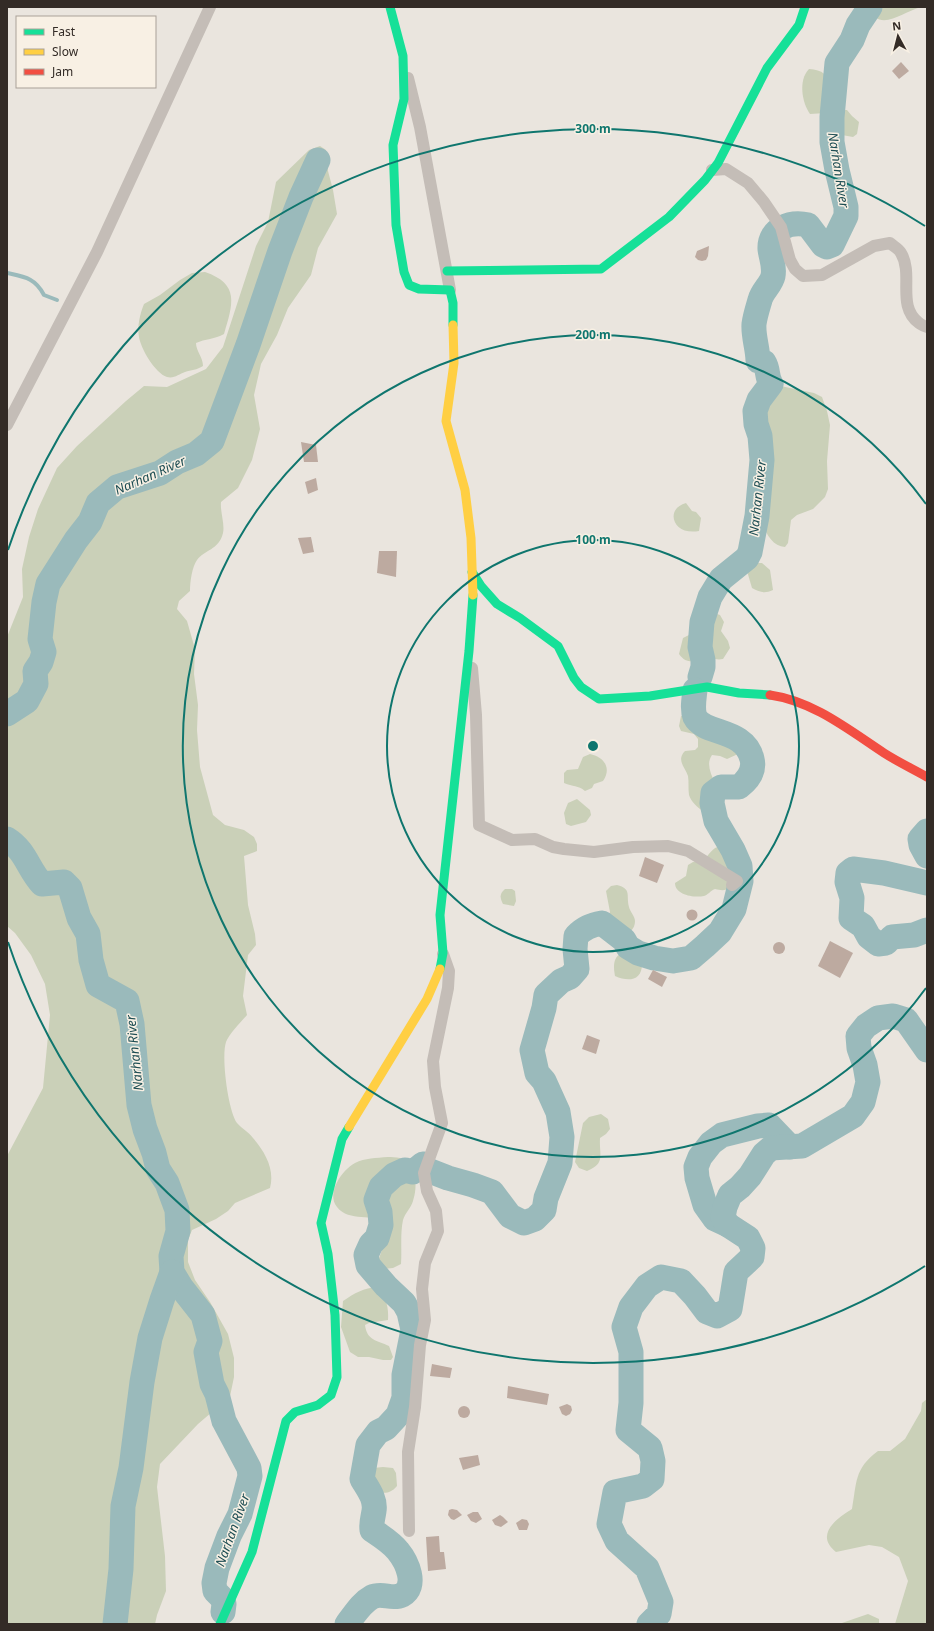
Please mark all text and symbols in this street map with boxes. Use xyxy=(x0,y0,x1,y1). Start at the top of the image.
legend xyxy=(16,16,156,88)
north arrow xyxy=(878,16,918,56)
text: N xyxy=(891,18,902,34)
text: Fast xyxy=(52,23,76,40)
text: Slow xyxy=(52,43,79,60)
text: Jam xyxy=(51,63,73,80)
text: 300 m xyxy=(575,120,611,137)
water label: Narhan River xyxy=(824,131,854,210)
text: 200 m xyxy=(575,326,611,343)
water label: Narhan River xyxy=(112,451,189,499)
water label: Narhan River xyxy=(744,458,770,537)
text: 100 m xyxy=(575,531,611,548)
centre of rings xyxy=(586,739,600,753)
water label: Narhan River xyxy=(121,1013,147,1092)
water label: Narhan River xyxy=(211,1490,254,1569)

